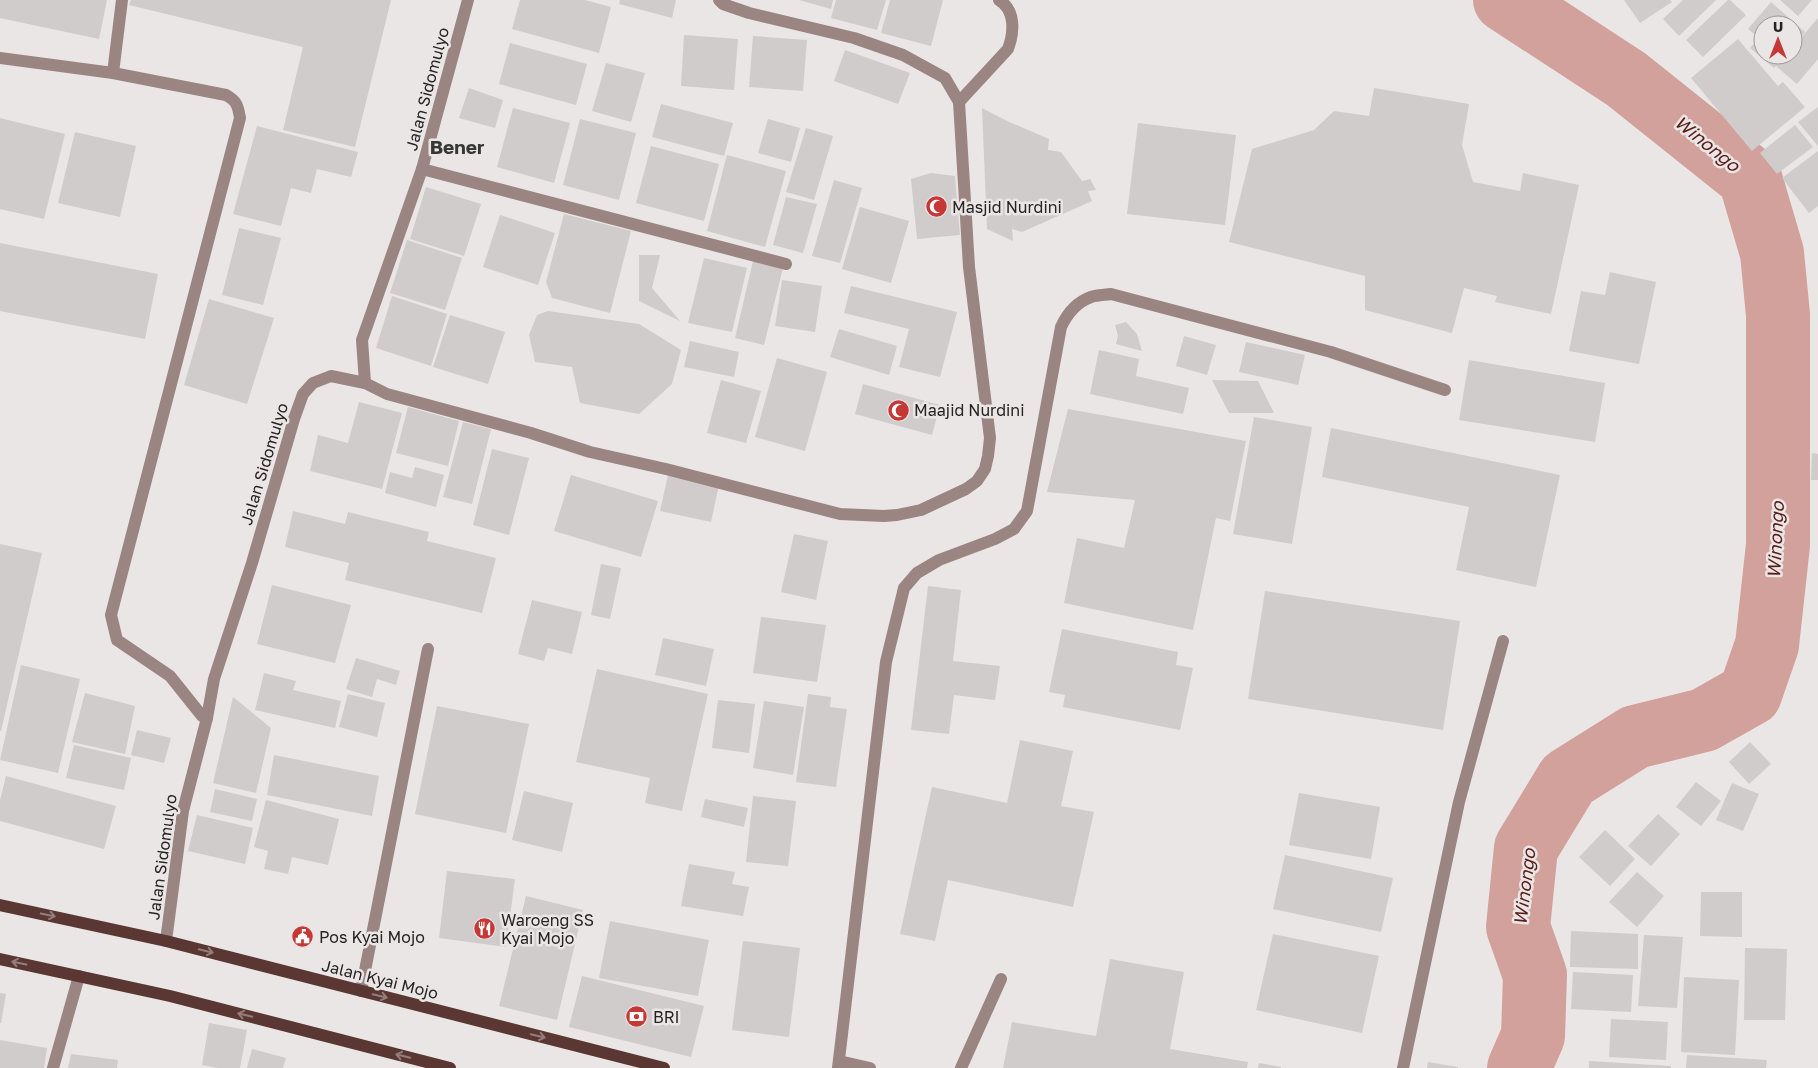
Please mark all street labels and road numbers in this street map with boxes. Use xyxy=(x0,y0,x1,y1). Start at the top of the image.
street label: Jalan Sidomulyo xyxy=(401,25,453,153)
street label: Jalan Sidomulyo xyxy=(236,400,292,528)
street label: Jalan Sidomulyo xyxy=(143,793,181,921)
street label: Jalan Kyai Mojo xyxy=(320,955,440,1003)

